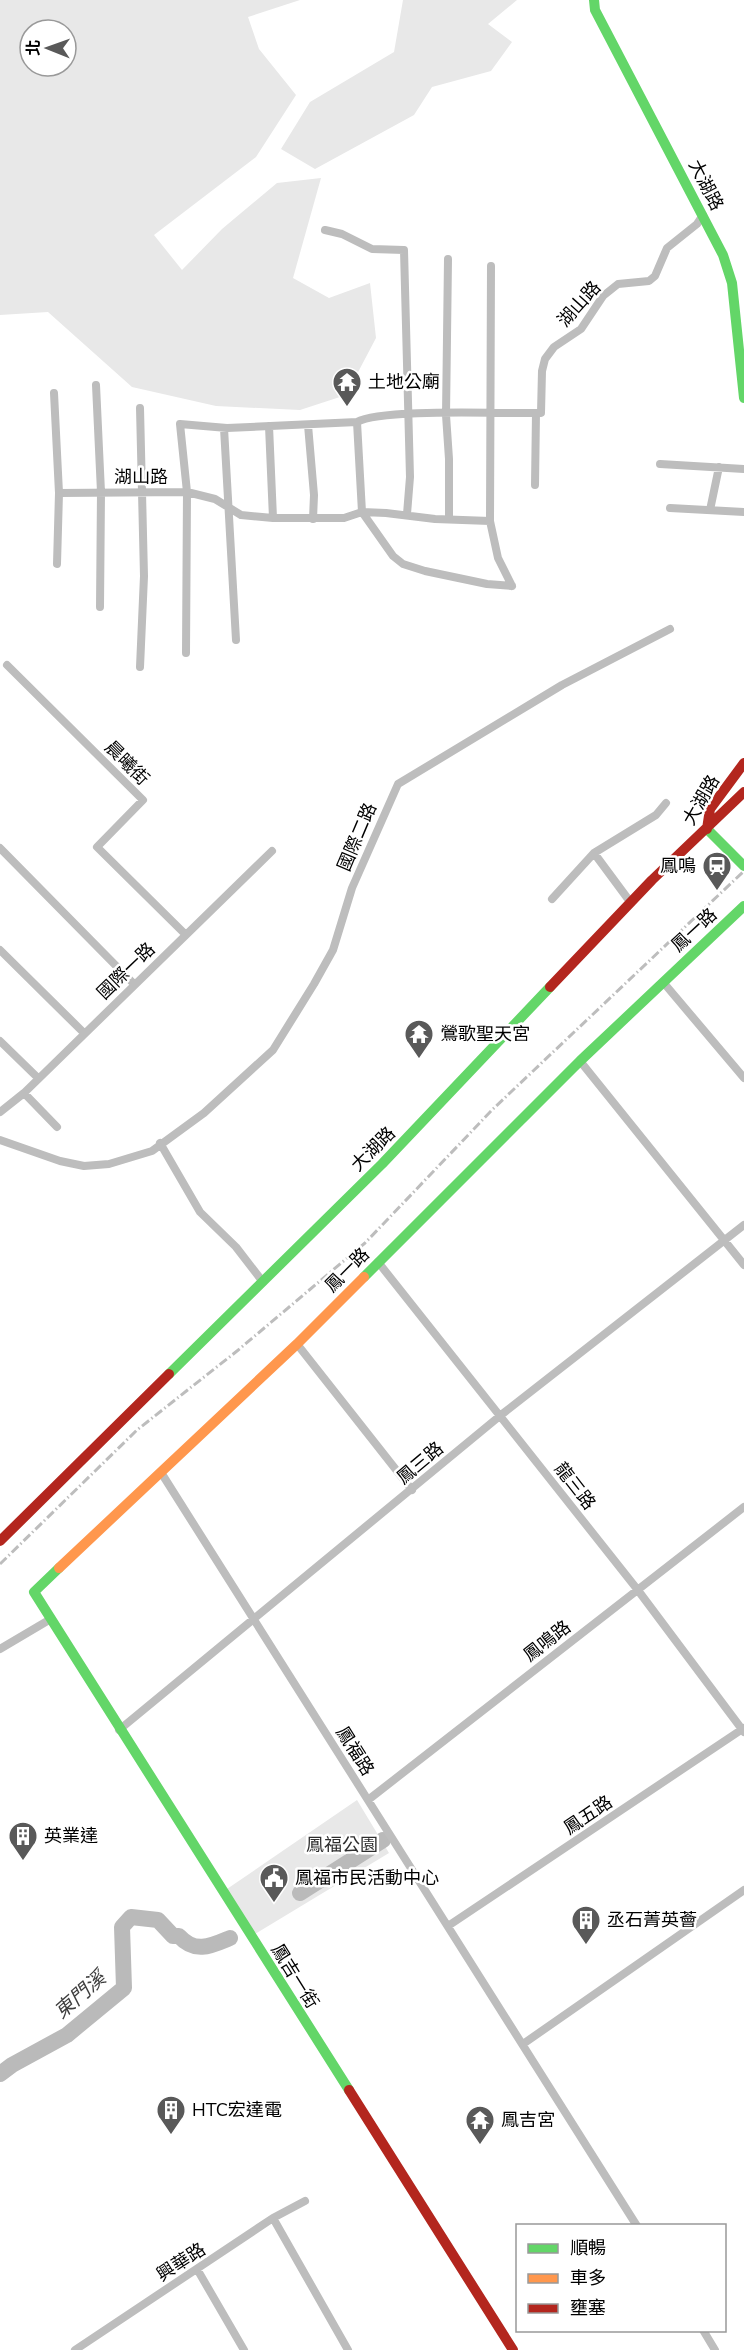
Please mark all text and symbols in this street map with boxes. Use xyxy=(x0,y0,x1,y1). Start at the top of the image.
north arrow xyxy=(18,18,78,78)
text: 北 xyxy=(23,40,45,56)
street label: 大湖路 xyxy=(683,155,729,215)
street label: 湖山路 xyxy=(552,276,606,332)
temple icon: 土地公廟 xyxy=(331,366,363,408)
place label: 土地公廟 xyxy=(368,370,440,394)
street label: 湖山路 xyxy=(114,465,168,489)
street label: 晨曦街 xyxy=(99,735,155,791)
street label: 大湖路 xyxy=(677,771,725,829)
street label: 國際二路 xyxy=(332,799,382,875)
station icon: 鳳鳴 xyxy=(701,850,733,892)
place label: 鳳鳴 xyxy=(660,854,696,878)
street label: 鳳一路 xyxy=(666,903,722,957)
street label: 國際一路 xyxy=(92,937,160,1005)
temple icon: 鶯歌聖天宮 xyxy=(403,1018,435,1060)
place label: 鶯歌聖天宮 xyxy=(440,1022,530,1046)
street label: 大湖路 xyxy=(345,1121,401,1177)
street label: 鳳一路 xyxy=(319,1242,375,1298)
street label: 鳳三路 xyxy=(392,1436,448,1490)
street label: 龍三路 xyxy=(549,1457,601,1515)
street label: 鳳鳴路 xyxy=(518,1615,576,1667)
street label: 鳳福路 xyxy=(331,1722,379,1780)
street label: 鳳五路 xyxy=(559,1790,617,1840)
building icon: 英業達 xyxy=(7,1820,39,1862)
place label: 英業達 xyxy=(44,1824,98,1848)
park label: 鳳福公園 xyxy=(306,1833,378,1857)
public building icon: 鳳福市民活動中心 xyxy=(258,1862,290,1904)
place label: 鳳福市民活動中心 xyxy=(295,1866,439,1890)
building icon: 丞石菁英薈 xyxy=(570,1904,602,1946)
place label: 丞石菁英薈 xyxy=(607,1908,697,1932)
street label: 鳳吉一街 xyxy=(266,1939,324,2013)
water label: 東門溪 xyxy=(49,1963,114,2025)
building icon: HTC宏達電 xyxy=(155,2094,187,2136)
place label: HTC宏達電 xyxy=(192,2098,282,2122)
temple icon: 鳳吉宮 xyxy=(464,2104,496,2146)
place label: 鳳吉宮 xyxy=(501,2108,555,2132)
legend xyxy=(516,2224,726,2332)
text: 順暢 xyxy=(570,2236,606,2260)
street label: 興華路 xyxy=(152,2237,210,2287)
text: 車多 xyxy=(570,2266,606,2290)
text: 壅塞 xyxy=(570,2296,606,2320)

